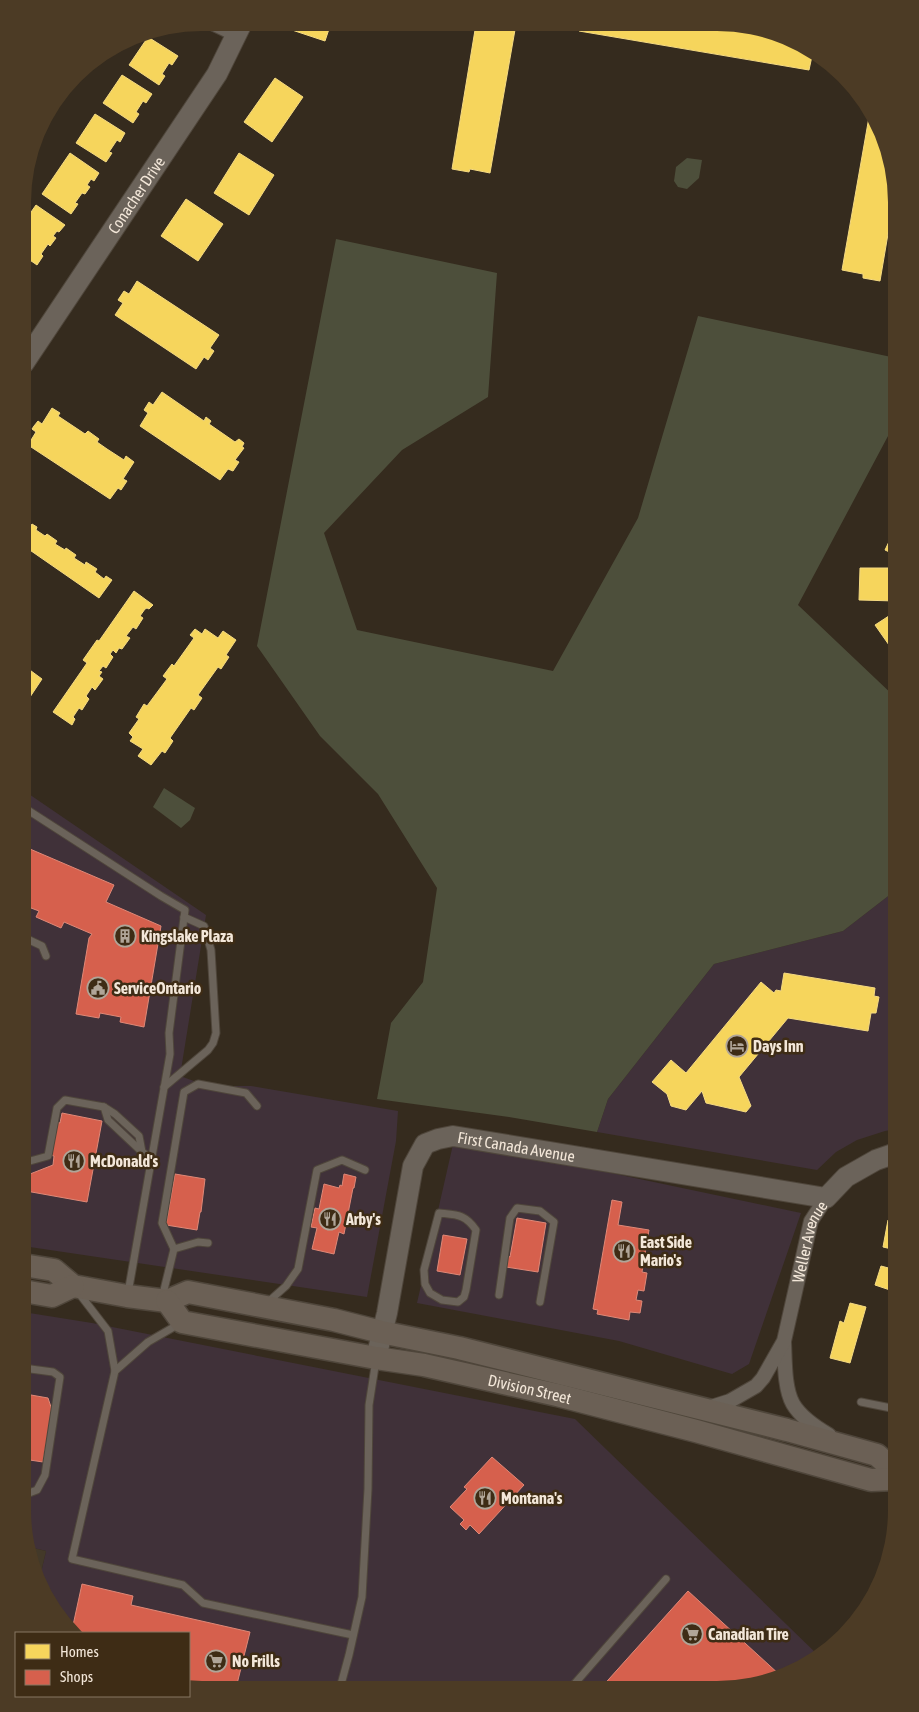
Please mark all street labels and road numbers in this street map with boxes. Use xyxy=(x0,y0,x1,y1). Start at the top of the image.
street label: Conacher Drive xyxy=(104,153,168,237)
street label: First Canada Avenue xyxy=(456,1128,576,1165)
street label: Weller Avenue xyxy=(788,1197,831,1284)
street label: Division Street xyxy=(486,1371,574,1407)

